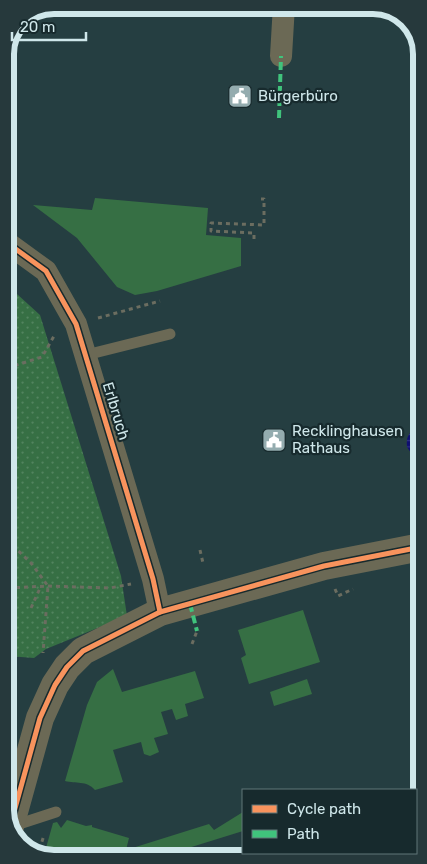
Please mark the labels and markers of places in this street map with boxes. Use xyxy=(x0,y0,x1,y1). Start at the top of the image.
public building icon: Bürgerbüro xyxy=(227,83,253,109)
place label: Bürgerbüro xyxy=(258,87,338,105)
place label: Recklinghausen Rathaus xyxy=(292,422,403,457)
public building icon: Recklinghausen Rathaus xyxy=(261,427,287,453)

